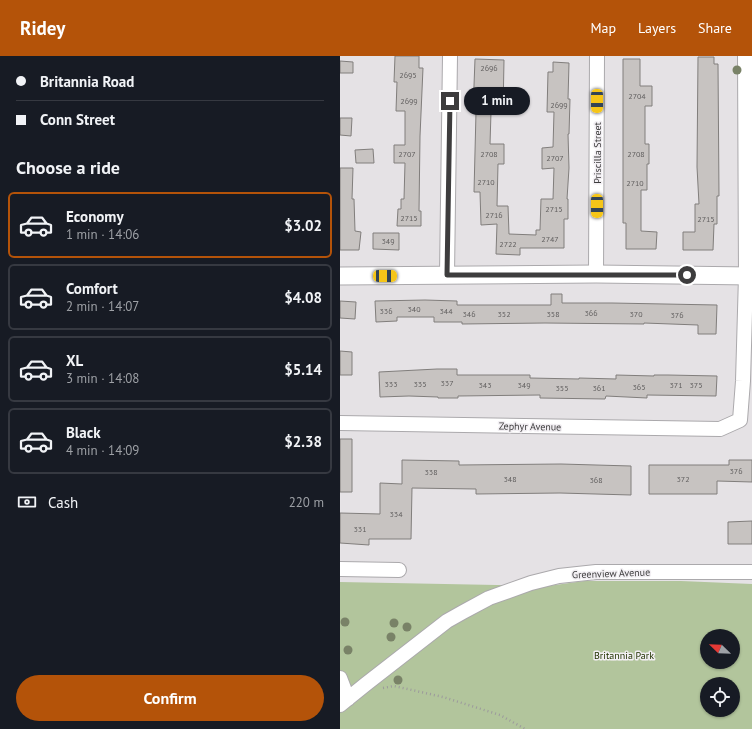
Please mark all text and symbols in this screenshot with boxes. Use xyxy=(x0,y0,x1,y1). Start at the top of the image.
text: Ridey xyxy=(20,16,65,40)
text: Map xyxy=(590,19,616,37)
text: Layers xyxy=(638,19,676,37)
text: Share xyxy=(698,19,732,37)
house number: 2696 xyxy=(480,63,498,73)
house number: 2695 xyxy=(399,70,417,80)
text: Britannia Road xyxy=(40,72,134,91)
callout: 1 min xyxy=(464,87,530,115)
car xyxy=(591,89,603,113)
house number: 2704 xyxy=(628,91,646,101)
route end xyxy=(441,92,459,110)
text: 1 min xyxy=(481,92,513,109)
house number: 2699 xyxy=(400,96,418,106)
house number: 2699 xyxy=(550,100,568,110)
text: Conn Street xyxy=(40,110,115,129)
street label: Priscilla Street xyxy=(591,122,604,184)
house number: 2707 xyxy=(398,149,416,159)
house number: 2708 xyxy=(480,149,498,159)
house number: 2708 xyxy=(627,149,645,159)
house number: 2707 xyxy=(546,153,564,163)
text: Choose a ride xyxy=(16,156,120,179)
house number: 2710 xyxy=(477,177,495,187)
house number: 2710 xyxy=(626,178,644,188)
car xyxy=(591,194,603,218)
house number: 2715 xyxy=(545,204,563,214)
icon: car xyxy=(18,207,54,243)
text: Economy xyxy=(66,207,124,226)
house number: 2716 xyxy=(485,210,503,220)
house number: 2715 xyxy=(400,213,418,223)
house number: 2715 xyxy=(697,214,715,224)
text: $3.02 xyxy=(284,216,322,235)
text: 1 min · 14:06 xyxy=(66,226,139,243)
house number: 2747 xyxy=(541,234,559,244)
house number: 349 xyxy=(381,236,395,246)
house number: 2722 xyxy=(499,239,517,249)
route start xyxy=(678,266,696,284)
car xyxy=(373,270,397,282)
icon: car xyxy=(18,279,54,315)
text: Comfort xyxy=(66,279,118,298)
text: $4.08 xyxy=(284,288,322,307)
text: 2 min · 14:07 xyxy=(66,298,139,315)
house number: 340 xyxy=(407,304,421,314)
house number: 336 xyxy=(379,306,393,316)
house number: 344 xyxy=(439,306,453,316)
house number: 366 xyxy=(584,308,598,318)
house number: 346 xyxy=(462,309,476,319)
house number: 352 xyxy=(497,309,511,319)
house number: 358 xyxy=(546,309,560,319)
house number: 370 xyxy=(629,309,643,319)
house number: 376 xyxy=(670,310,684,320)
icon: car xyxy=(18,351,54,387)
text: XL xyxy=(66,351,83,370)
text: $5.14 xyxy=(284,360,322,379)
text: 3 min · 14:08 xyxy=(66,370,139,387)
house number: 337 xyxy=(440,378,454,388)
house number: 333 xyxy=(384,379,398,389)
house number: 335 xyxy=(413,379,427,389)
house number: 343 xyxy=(478,380,492,390)
house number: 349 xyxy=(517,380,531,390)
house number: 371 xyxy=(669,380,683,390)
house number: 375 xyxy=(689,380,703,390)
house number: 365 xyxy=(632,382,646,392)
house number: 355 xyxy=(555,383,569,393)
house number: 361 xyxy=(592,383,606,393)
street label: Zephyr Avenue xyxy=(499,419,561,434)
icon: car xyxy=(18,423,54,459)
text: Black xyxy=(66,423,101,442)
text: $2.38 xyxy=(284,432,322,451)
text: 4 min · 14:09 xyxy=(66,442,139,459)
house number: 376 xyxy=(729,466,743,476)
house number: 338 xyxy=(424,467,438,477)
house number: 348 xyxy=(503,474,517,484)
house number: 372 xyxy=(676,474,690,484)
house number: 368 xyxy=(589,475,603,485)
icon: cash xyxy=(16,491,38,513)
text: Cash xyxy=(48,493,78,512)
text: 220 m xyxy=(289,494,324,511)
house number: 334 xyxy=(389,509,403,519)
house number: 331 xyxy=(353,524,367,534)
street label: Greenview Avenue xyxy=(572,566,650,581)
north arrow xyxy=(700,629,740,669)
map controls xyxy=(700,629,740,717)
park label: Britannia Park xyxy=(594,649,654,662)
button: Confirm xyxy=(16,675,324,721)
button: locate xyxy=(700,677,740,717)

